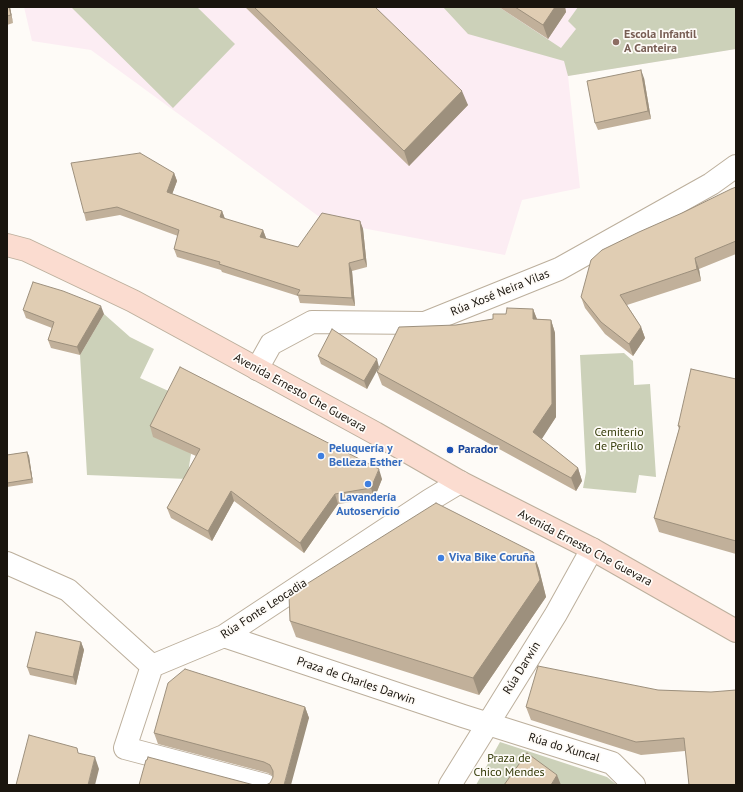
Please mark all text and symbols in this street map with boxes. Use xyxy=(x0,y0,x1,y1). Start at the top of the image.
place label: Escola Infantil A Canteira xyxy=(624,28,697,56)
marker: Escola Infantil A Canteira xyxy=(611,37,621,47)
street label: Rúa Xosé Neira Vilas xyxy=(448,267,552,319)
street label: Avenida Ernesto Che Guevara xyxy=(231,350,369,436)
park label: Cemiterio de Perillo xyxy=(594,426,644,454)
place label: Peluquería y Belleza Esther xyxy=(329,442,402,470)
place label: Parador xyxy=(458,443,498,457)
marker: Parador xyxy=(445,445,455,455)
marker: Peluquería y Belleza Esther xyxy=(316,451,326,461)
marker: Lavandería Autoservicio xyxy=(363,479,373,489)
place label: Lavandería Autoservicio xyxy=(336,491,400,519)
street label: Avenida Ernesto Che Guevara xyxy=(516,507,654,589)
place label: Viva Bike Coruña xyxy=(449,551,535,565)
marker: Viva Bike Coruña xyxy=(436,553,446,563)
street label: Rúa Fonte Leocadia xyxy=(218,576,310,642)
street label: Rúa Darwin xyxy=(500,639,544,697)
street label: Praza de Charles Darwin xyxy=(295,654,417,708)
street label: Rúa do Xuncal xyxy=(527,730,601,766)
park label: Praza de Chico Mendes xyxy=(473,752,545,780)

